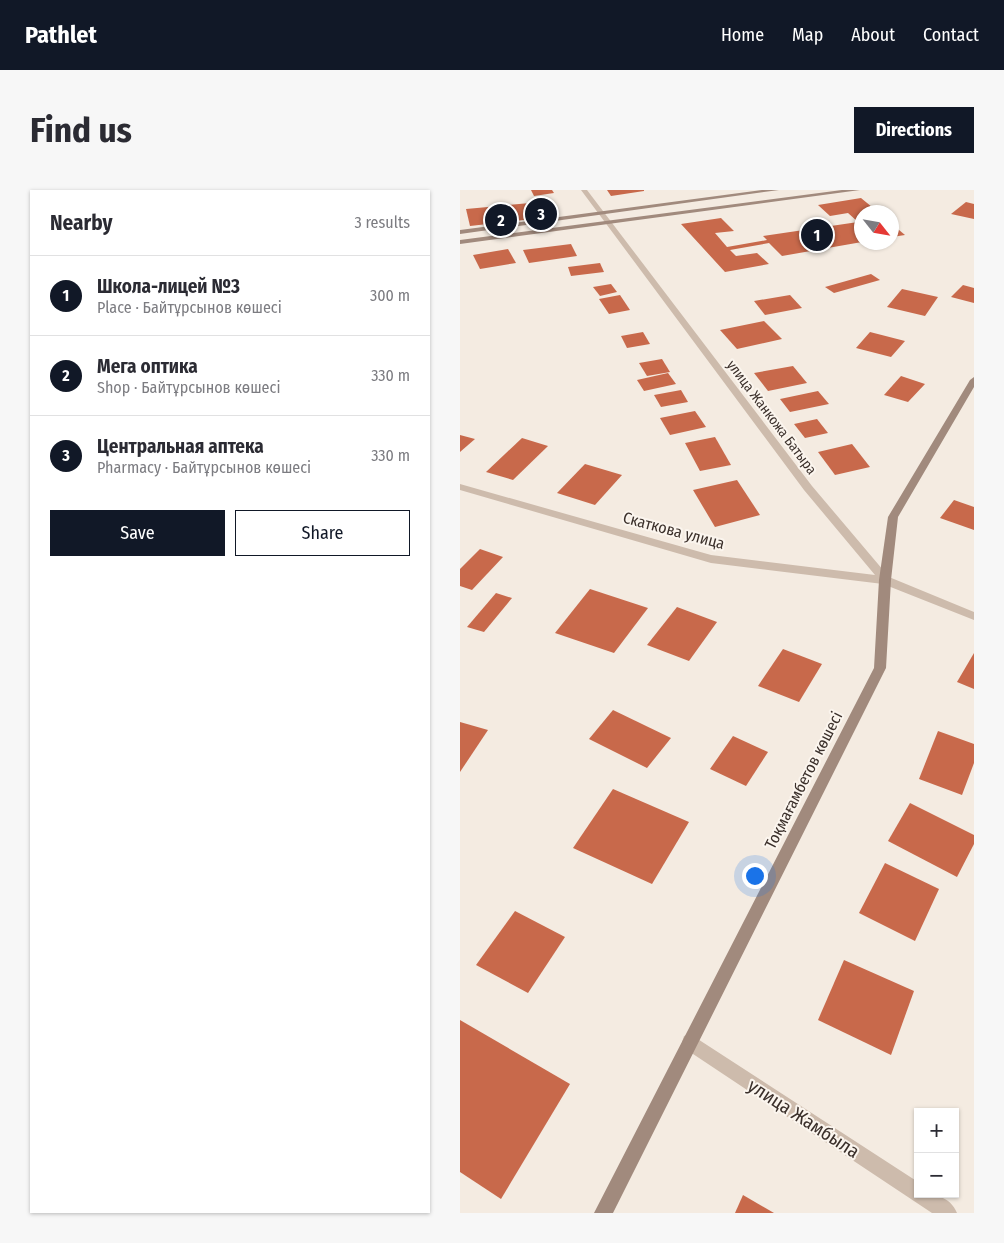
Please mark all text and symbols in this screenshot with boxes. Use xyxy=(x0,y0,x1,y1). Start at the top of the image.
text: Pathlet xyxy=(25,21,97,49)
text: Home xyxy=(721,24,764,46)
text: Map xyxy=(792,24,823,46)
text: About xyxy=(851,24,895,46)
text: Contact xyxy=(923,24,979,46)
button: Directions xyxy=(854,107,974,153)
text: Find us xyxy=(30,109,132,151)
pin: 3 xyxy=(525,195,557,233)
pin: 2 xyxy=(485,201,517,239)
north arrow xyxy=(854,205,899,250)
text: Nearby xyxy=(50,210,112,236)
text: 3 results xyxy=(354,213,410,232)
pin: 1 xyxy=(801,216,833,254)
text: Школа-лицей №3 xyxy=(97,275,240,298)
text: 1 xyxy=(63,286,69,305)
text: 300 m xyxy=(370,286,410,305)
text: Place · Байтұрсынов көшесі xyxy=(97,298,282,317)
text: Мега оптика xyxy=(97,355,198,378)
street label: улица Жанкожа Батыра xyxy=(723,357,820,478)
text: 2 xyxy=(62,366,70,385)
text: 330 m xyxy=(371,366,410,385)
text: Shop · Байтұрсынов көшесі xyxy=(97,378,280,397)
text: Центральная аптека xyxy=(97,435,264,458)
text: 3 xyxy=(62,446,70,465)
text: 330 m xyxy=(371,446,410,465)
text: Pharmacy · Байтұрсынов көшесі xyxy=(97,458,311,477)
street label: Скаткова улица xyxy=(621,508,727,553)
button: Save xyxy=(50,510,225,556)
button: Share xyxy=(235,510,410,556)
street label: Тоқмағамбетов көшесі xyxy=(761,708,846,852)
your location xyxy=(742,863,768,889)
street label: улица Жамбыла xyxy=(744,1074,864,1163)
map controls xyxy=(914,1108,959,1198)
button: + xyxy=(914,1108,959,1153)
button: − xyxy=(914,1153,959,1198)

